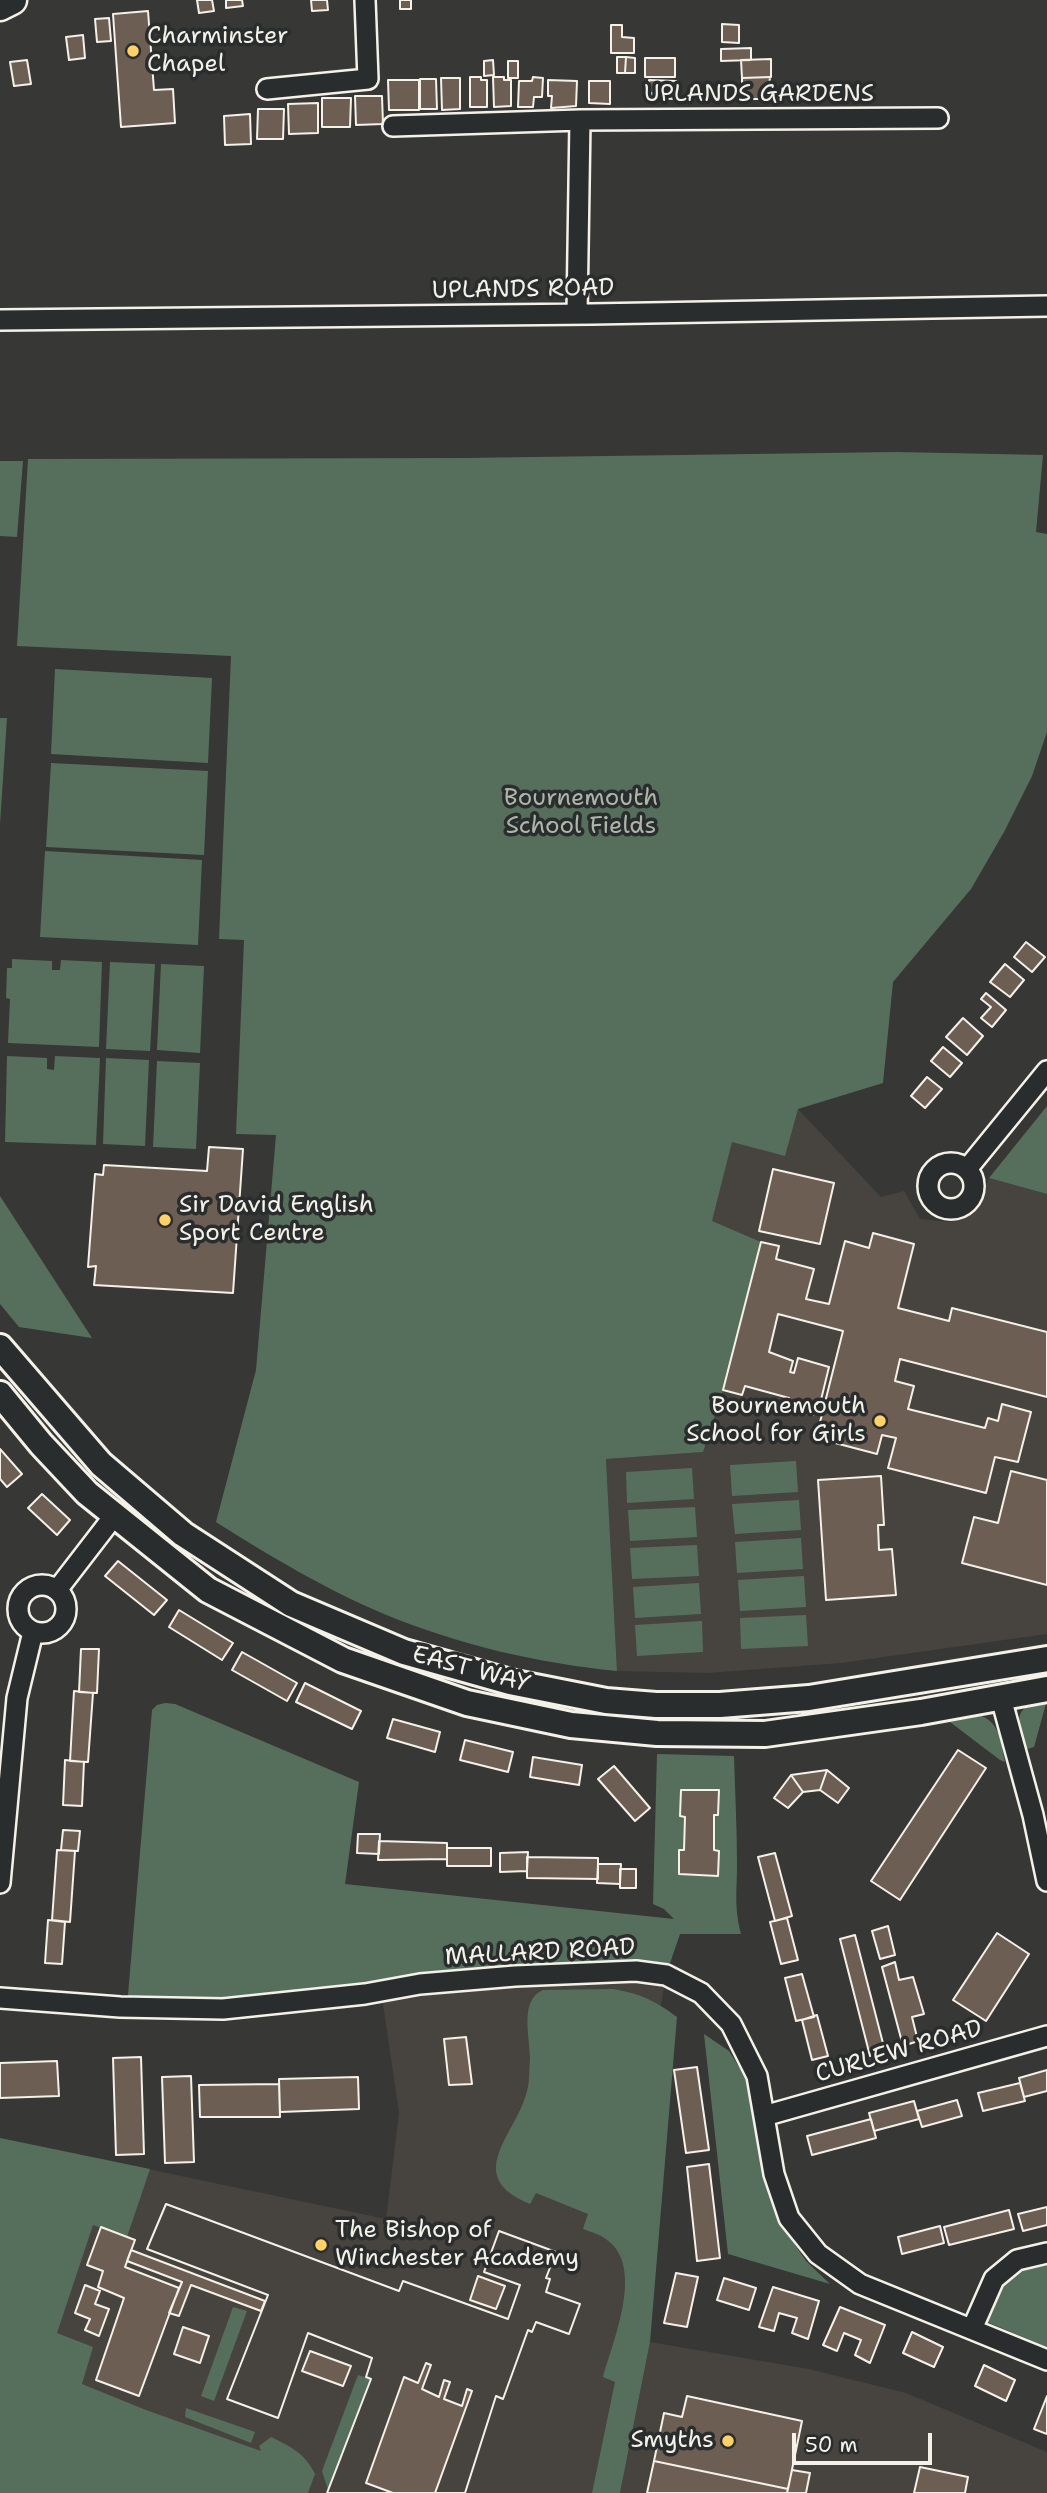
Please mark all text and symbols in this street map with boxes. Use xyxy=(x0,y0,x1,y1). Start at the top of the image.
place label: Charminster Chapel xyxy=(147,23,288,79)
marker: Charminster Chapel xyxy=(125,43,141,59)
street label: UPLANDS GARDENS xyxy=(644,81,874,109)
street label: UPLANDS ROAD xyxy=(432,274,614,306)
park label: Bournemouth School Fields xyxy=(504,785,658,841)
place label: Sir David English Sport Centre xyxy=(179,1192,374,1248)
marker: Sir David English Sport Centre xyxy=(157,1212,173,1228)
place label: Bournemouth School for Girls xyxy=(686,1393,866,1449)
marker: Bournemouth School for Girls xyxy=(872,1413,888,1429)
street label: EAST WAY xyxy=(409,1640,533,1700)
street label: MALLARD ROAD xyxy=(444,1934,636,1972)
street label: CURLEW ROAD xyxy=(812,2014,986,2090)
place label: The Bishop of Winchester Academy xyxy=(335,2217,579,2273)
marker: The Bishop of Winchester Academy xyxy=(313,2237,329,2253)
scale bar xyxy=(795,2420,935,2464)
place label: Smyths xyxy=(630,2427,714,2455)
text: 50 m xyxy=(805,2431,858,2459)
marker: Smyths xyxy=(720,2433,736,2449)

